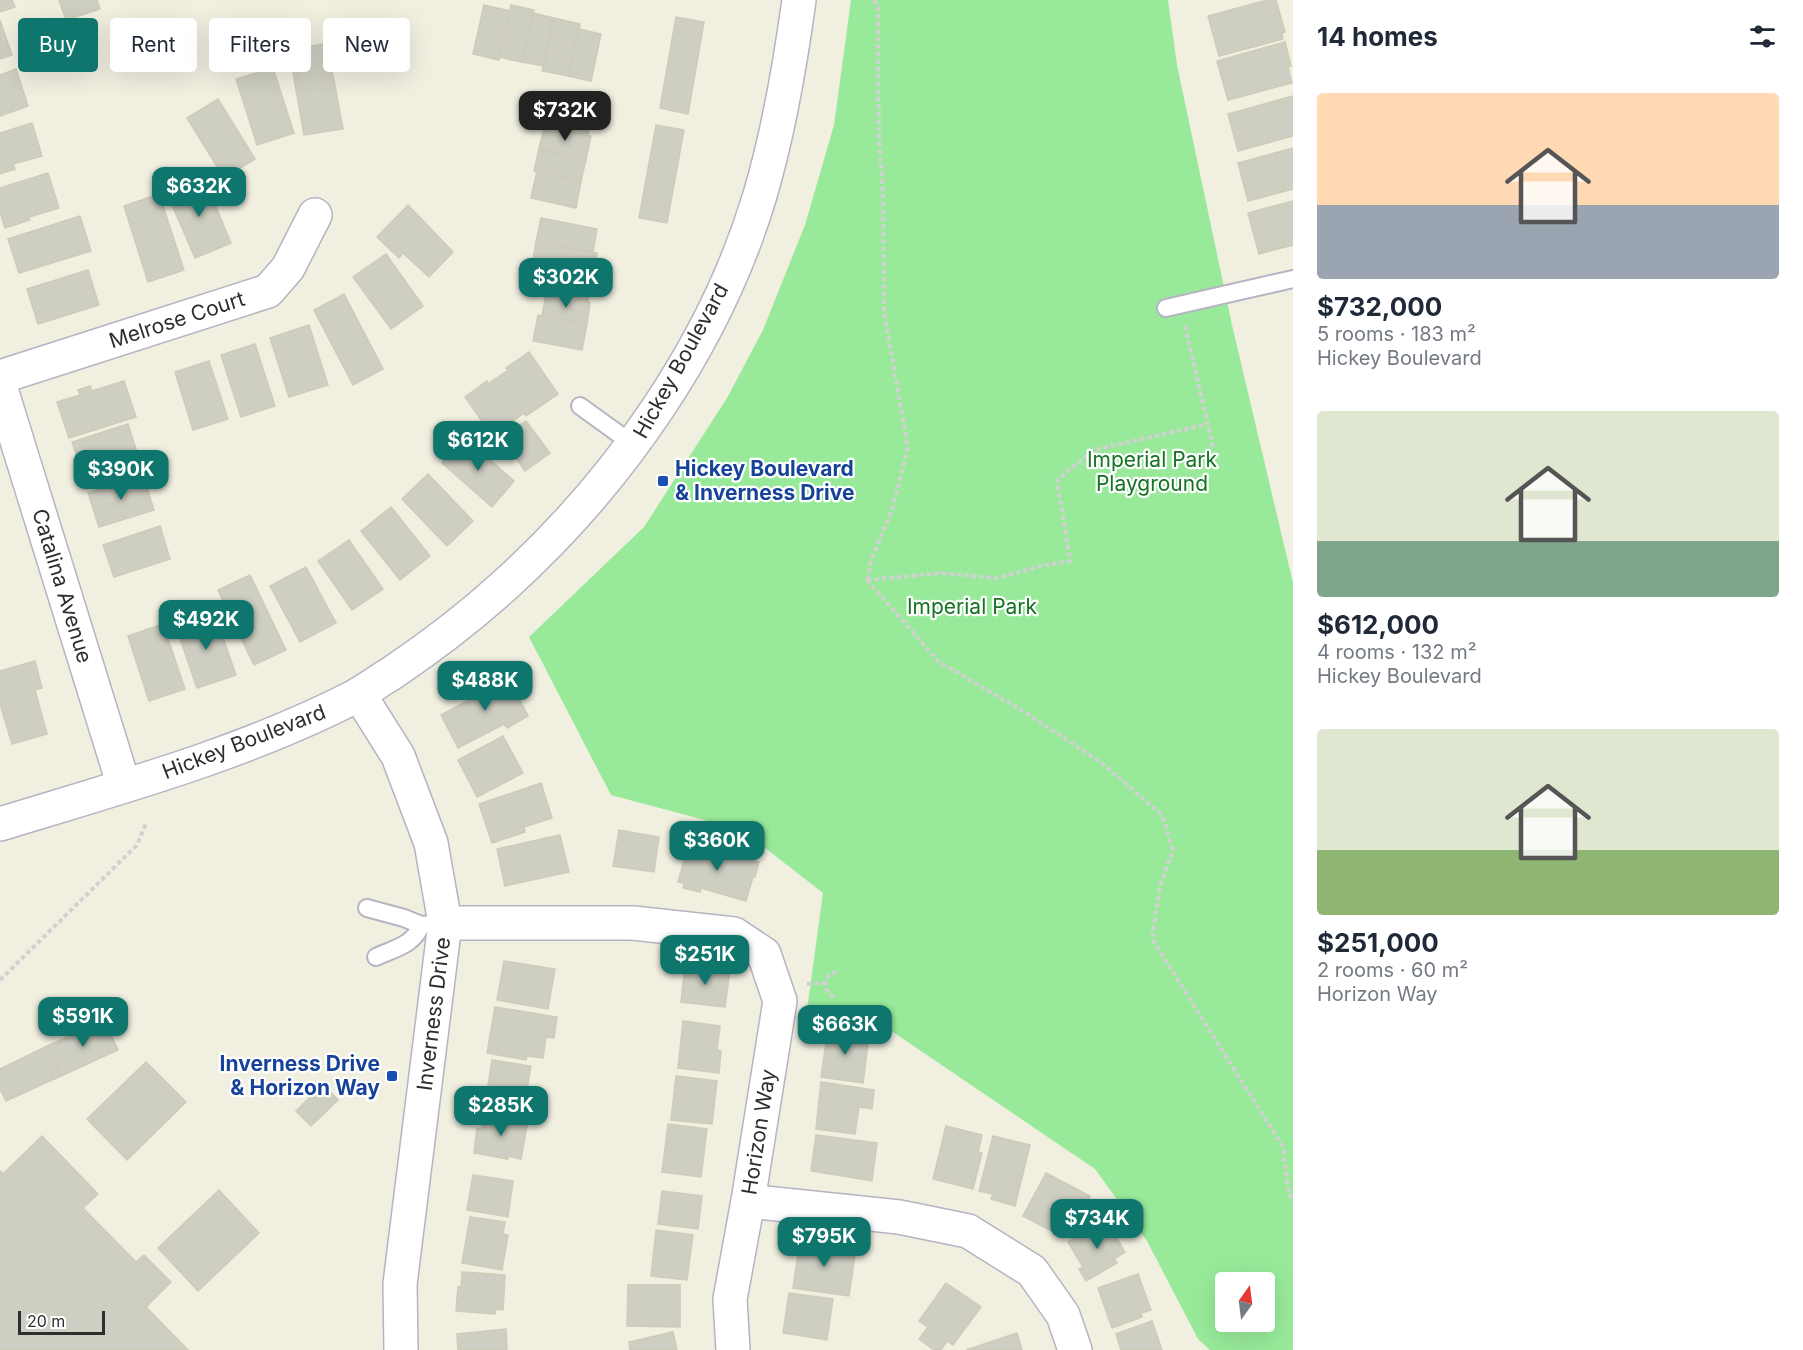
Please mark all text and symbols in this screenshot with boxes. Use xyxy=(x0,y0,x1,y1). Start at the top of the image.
chip: Buy xyxy=(18,18,98,72)
chip: Rent xyxy=(110,18,197,72)
chip: Filters xyxy=(209,18,311,72)
chip: New xyxy=(323,18,410,72)
icon: filters xyxy=(1746,20,1779,53)
text: 14 homes xyxy=(1317,21,1438,52)
pin: $732K xyxy=(523,91,607,142)
text: $732K xyxy=(533,98,597,122)
icon: home xyxy=(1494,132,1602,240)
pin: $632K xyxy=(157,167,241,218)
text: $632K xyxy=(166,174,232,198)
pin: $302K xyxy=(524,258,608,309)
text: $302K xyxy=(533,265,599,289)
street label: Hickey Boulevard xyxy=(628,279,733,442)
street label: Melrose Court xyxy=(106,286,248,353)
text: $732,000 xyxy=(1317,291,1442,322)
text: 5 rooms · 183 m² xyxy=(1317,322,1476,346)
text: Hickey Boulevard xyxy=(1317,346,1482,370)
pin: $612K xyxy=(436,421,520,472)
text: $612K xyxy=(447,428,509,452)
park label: Imperial Park Playground xyxy=(1087,447,1218,496)
pin: $390K xyxy=(79,450,163,501)
icon: home xyxy=(1494,450,1602,558)
place label: Hickey Boulevard & Inverness Drive xyxy=(675,456,854,505)
text: $390K xyxy=(88,457,154,481)
marker: Hickey Boulevard & Inverness Drive xyxy=(656,474,670,488)
street label: Catalina Avenue xyxy=(27,506,98,666)
park label: Imperial Park xyxy=(907,594,1038,619)
pin: $492K xyxy=(164,600,248,651)
text: $492K xyxy=(173,607,239,631)
text: $612,000 xyxy=(1317,609,1439,640)
text: 4 rooms · 132 m² xyxy=(1317,640,1476,664)
pin: $488K xyxy=(443,661,527,712)
text: Hickey Boulevard xyxy=(1317,664,1482,688)
text: $488K xyxy=(451,668,519,692)
street label: Hickey Boulevard xyxy=(159,699,329,784)
icon: home xyxy=(1494,768,1602,876)
pin: $360K xyxy=(675,821,759,872)
text: $360K xyxy=(684,828,750,852)
text: $251,000 xyxy=(1317,927,1439,958)
pin: $251K xyxy=(663,935,747,986)
street label: Inverness Drive xyxy=(412,936,455,1092)
text: $251K xyxy=(674,942,736,966)
text: 2 rooms · 60 m² xyxy=(1317,958,1468,982)
text: Horizon Way xyxy=(1317,982,1438,1006)
pin: $591K xyxy=(41,997,125,1048)
text: $591K xyxy=(52,1004,114,1028)
pin: $663K xyxy=(803,1005,887,1056)
text: $663K xyxy=(812,1012,878,1036)
place label: Inverness Drive & Horizon Way xyxy=(220,1051,380,1100)
street label: Horizon Way xyxy=(736,1067,781,1196)
marker: Inverness Drive & Horizon Way xyxy=(385,1069,399,1083)
pin: $285K xyxy=(459,1086,543,1137)
text: $285K xyxy=(468,1093,534,1117)
pin: $734K xyxy=(1055,1199,1139,1250)
text: $734K xyxy=(1064,1206,1130,1230)
pin: $795K xyxy=(782,1217,866,1268)
text: $795K xyxy=(792,1224,856,1248)
north arrow xyxy=(1215,1272,1275,1332)
map controls xyxy=(1215,1272,1275,1332)
scale bar xyxy=(18,1308,105,1336)
text: 20 m xyxy=(27,1311,65,1331)

